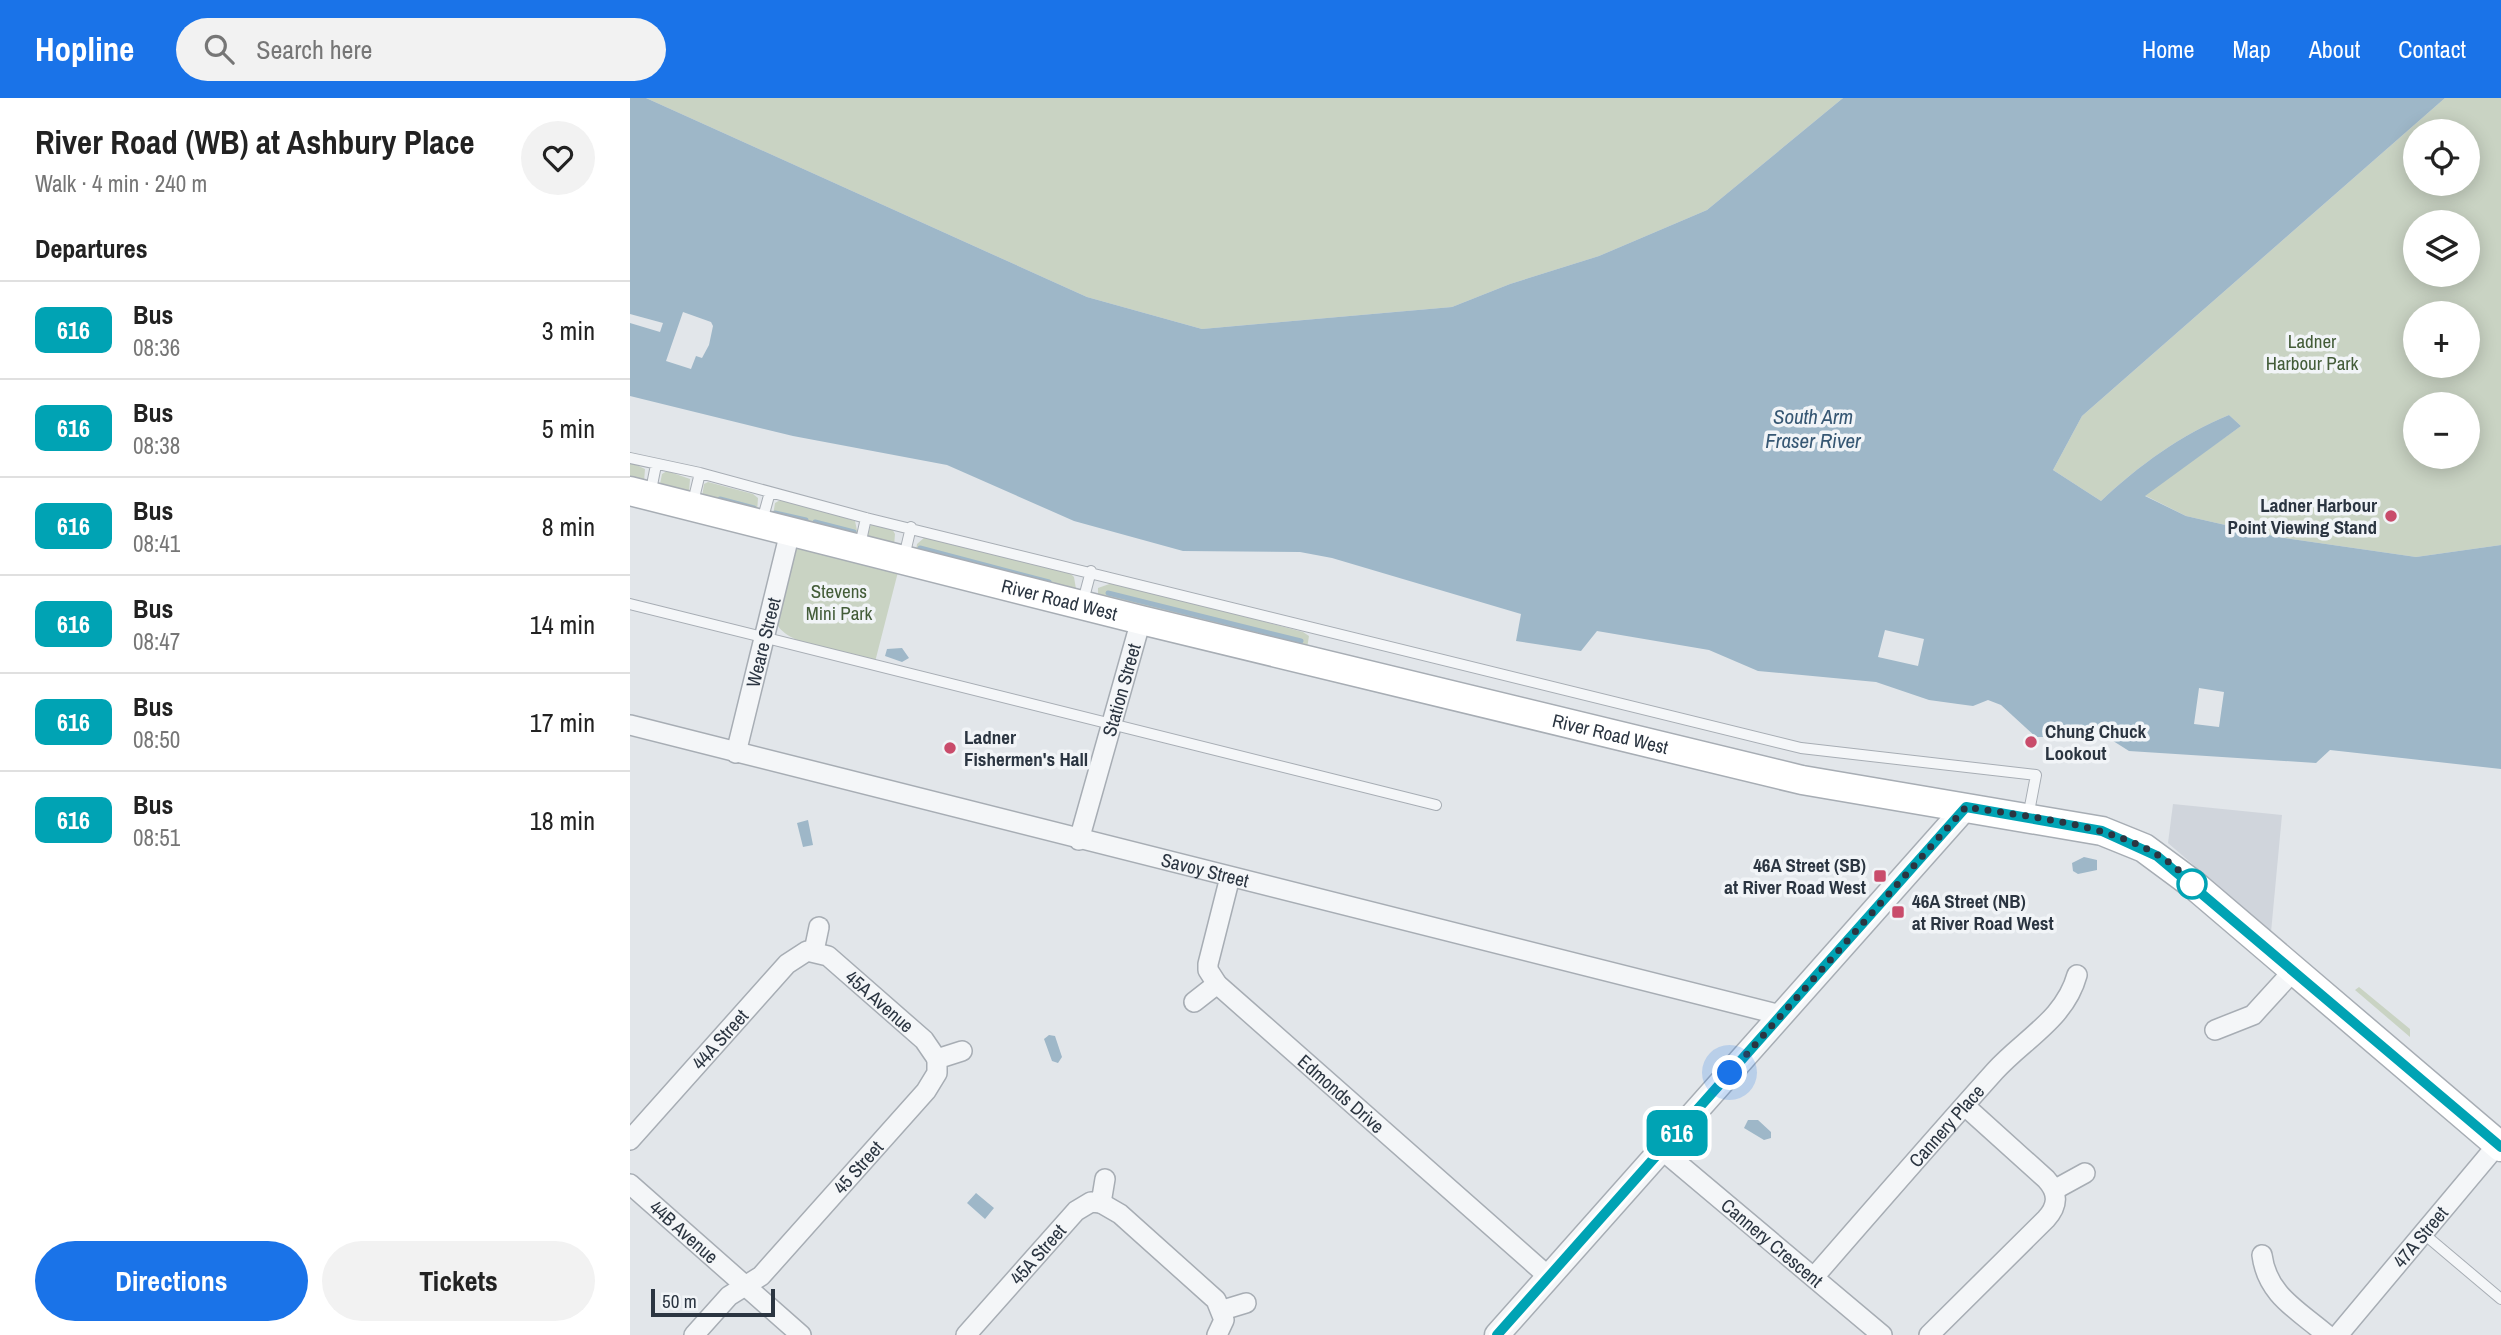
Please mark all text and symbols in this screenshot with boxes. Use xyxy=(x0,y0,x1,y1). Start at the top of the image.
search box xyxy=(176,18,666,81)
text: Hopline xyxy=(35,27,134,71)
icon: search xyxy=(200,30,238,68)
text: Search here xyxy=(256,32,372,67)
text: Home xyxy=(2142,33,2194,65)
text: Map xyxy=(2232,33,2271,65)
text: About xyxy=(2309,33,2360,65)
text: Contact xyxy=(2398,33,2466,65)
map controls xyxy=(2403,119,2480,469)
button: locate xyxy=(2403,119,2480,196)
text: River Road (WB) at Ashbury Place xyxy=(35,120,475,164)
button: heart xyxy=(521,121,595,195)
text: Walk · 4 min · 240 m xyxy=(35,168,207,199)
button: layers xyxy=(2403,210,2480,287)
text: Departures xyxy=(35,231,148,266)
text: Bus xyxy=(133,297,173,332)
button: + xyxy=(2403,301,2480,378)
text: 3 min xyxy=(542,313,595,348)
text: 616 xyxy=(57,314,90,346)
park label: Ladner Harbour Park xyxy=(2266,328,2359,376)
text: 08:36 xyxy=(133,332,180,363)
button: − xyxy=(2403,392,2480,469)
text: Bus xyxy=(133,395,173,430)
water label: South Arm Fraser River xyxy=(1765,402,1862,455)
text: 5 min xyxy=(542,411,595,446)
text: 616 xyxy=(57,412,90,444)
text: 08:38 xyxy=(133,430,180,461)
place label: Ladner Harbour Point Viewing Stand xyxy=(2227,492,2377,540)
text: Bus xyxy=(133,493,173,528)
marker: Ladner Harbour Point Viewing Stand xyxy=(2383,508,2399,524)
text: 8 min xyxy=(542,509,595,544)
text: 616 xyxy=(57,510,90,542)
text: 08:41 xyxy=(133,528,180,559)
street label: River Road West xyxy=(999,572,1121,627)
park label: Stevens Mini Park xyxy=(806,578,873,626)
text: Bus xyxy=(133,591,173,626)
street label: Weare Street xyxy=(740,594,787,690)
text: 14 min xyxy=(530,607,595,642)
text: 616 xyxy=(57,608,90,640)
text: 08:47 xyxy=(133,626,180,657)
street label: Station Street xyxy=(1096,640,1147,739)
text: Bus xyxy=(133,689,173,724)
text: 17 min xyxy=(530,705,595,740)
text: 616 xyxy=(57,706,90,738)
street label: River Road West xyxy=(1550,707,1672,760)
place label: Chung Chuck Lookout xyxy=(2045,718,2147,766)
text: 08:50 xyxy=(133,724,180,755)
place label: Ladner Fishermen's Hall xyxy=(964,724,1088,772)
marker: Chung Chuck Lookout xyxy=(2023,734,2039,750)
marker: Ladner Fishermen's Hall xyxy=(942,740,958,756)
text: Bus xyxy=(133,787,173,822)
text: 18 min xyxy=(530,803,595,838)
text: 616 xyxy=(57,804,90,836)
text: 08:51 xyxy=(133,822,180,853)
street label: Savoy Street xyxy=(1159,846,1252,894)
place label: 46A Street (SB) at River Road West xyxy=(1724,852,1866,900)
marker: 46A Street (SB) at River Road West xyxy=(1872,868,1888,884)
unlabelled marker xyxy=(2177,869,2207,899)
place label: 46A Street (NB) at River Road West xyxy=(1912,888,2054,936)
marker: 46A Street (NB) at River Road West xyxy=(1890,904,1906,920)
street label: 45A Avenue xyxy=(840,964,920,1038)
street label: 44A Street xyxy=(686,1003,754,1075)
street label: Edmonds Drive xyxy=(1292,1048,1390,1139)
your location xyxy=(1712,1055,1747,1090)
street label: Cannery Place xyxy=(1903,1079,1990,1173)
line badge: 616 xyxy=(1637,1110,1717,1156)
text: 616 xyxy=(1661,1117,1693,1149)
street label: 45 Street xyxy=(827,1134,889,1199)
street label: Cannery Crescent xyxy=(1716,1192,1829,1293)
street label: 44B Avenue xyxy=(644,1194,724,1269)
street label: 47A Street xyxy=(2387,1200,2454,1273)
street label: 45A Street xyxy=(1004,1218,1072,1290)
button: Directions xyxy=(35,1241,308,1321)
button: Tickets xyxy=(322,1241,595,1321)
scale bar xyxy=(651,1286,775,1318)
text: 50 m xyxy=(662,1288,697,1314)

